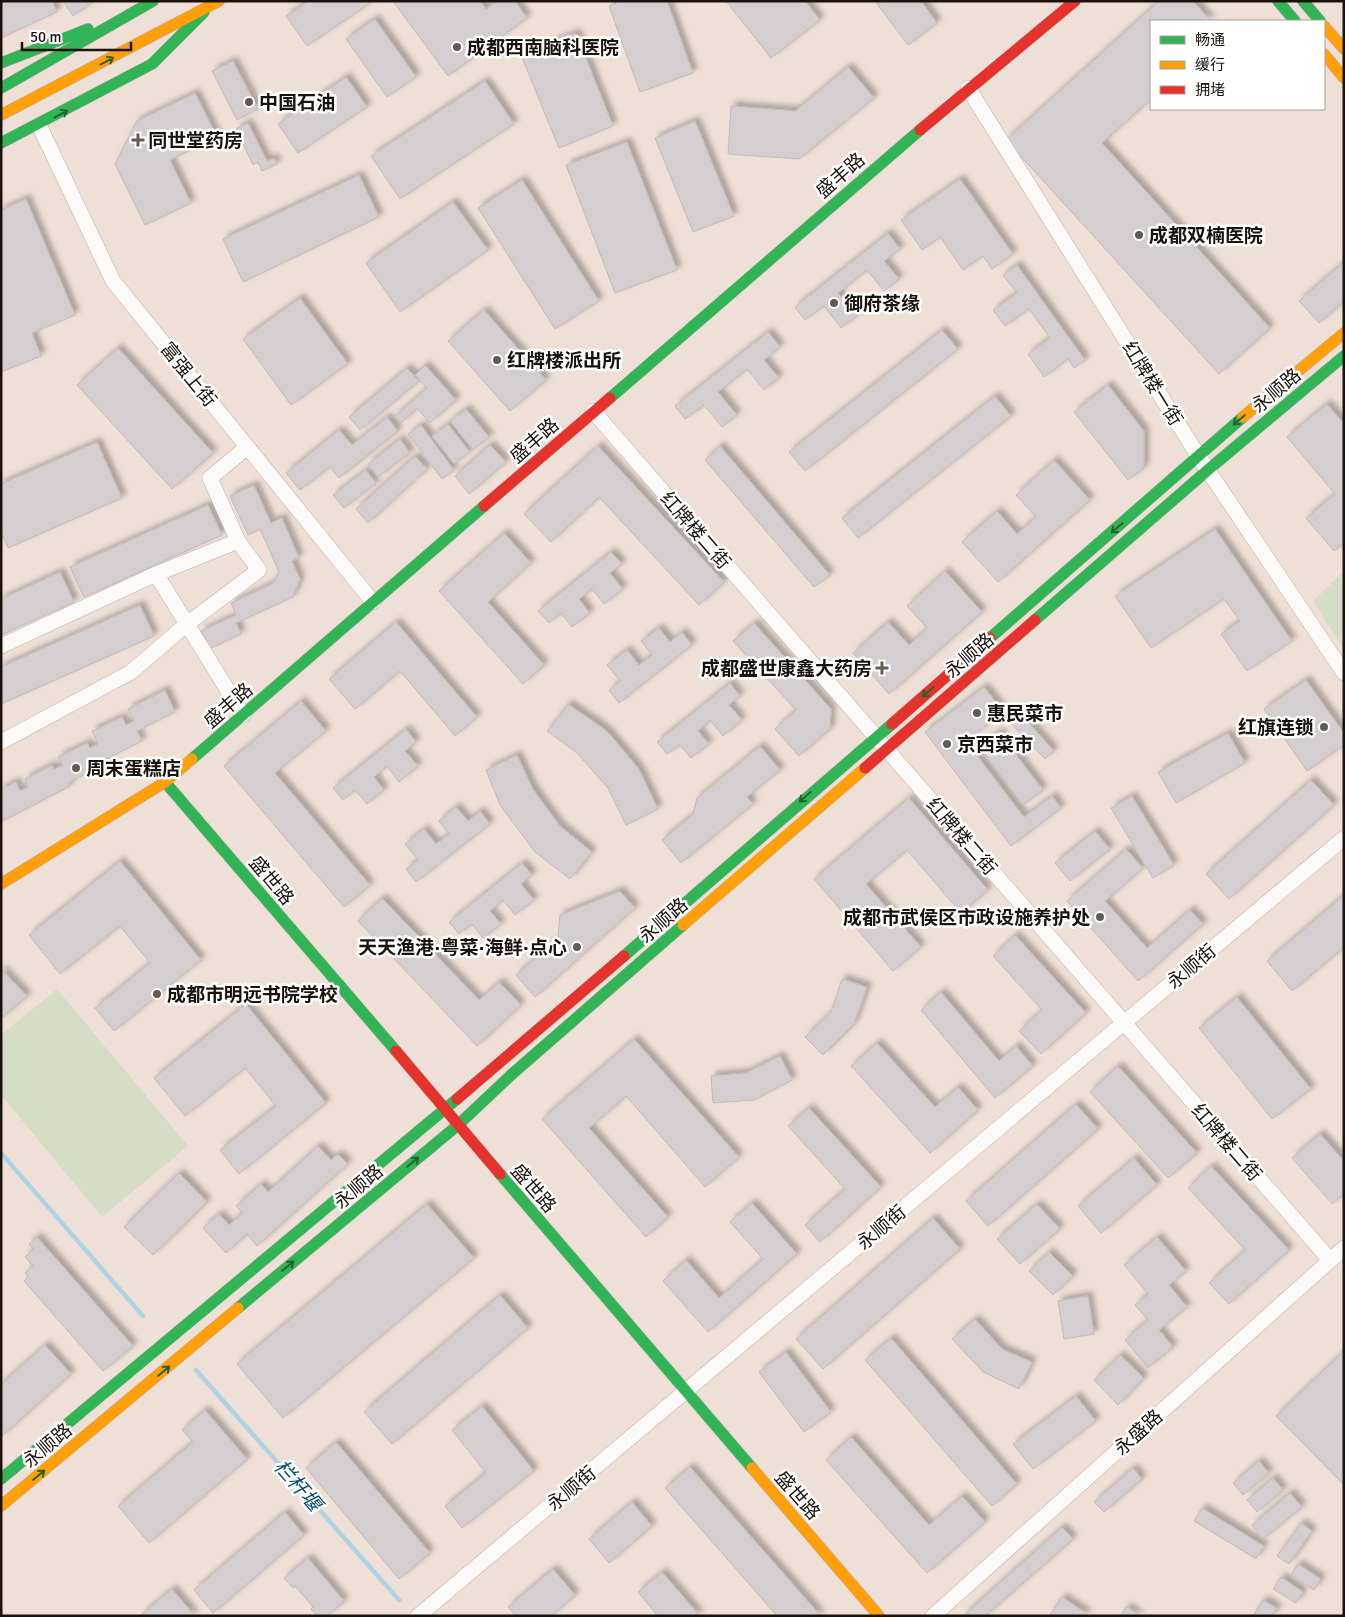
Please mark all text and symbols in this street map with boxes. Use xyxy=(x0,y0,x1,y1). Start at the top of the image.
scale bar xyxy=(22,20,131,52)
legend xyxy=(1150,20,1325,110)
text: 50 m xyxy=(30,28,61,46)
text: 畅通 xyxy=(1195,31,1225,49)
place label: 成都西南脑科医院 xyxy=(467,36,619,60)
marker: 成都西南脑科医院 xyxy=(451,41,463,53)
one-way arrow xyxy=(100,56,115,66)
text: 缓行 xyxy=(1195,56,1225,74)
text: 拥堵 xyxy=(1195,81,1225,99)
place label: 中国石油 xyxy=(259,91,335,115)
marker: 中国石油 xyxy=(243,96,255,108)
one-way arrow xyxy=(53,108,67,118)
place label: 同世堂药房 xyxy=(148,129,243,153)
marker: 同世堂药房 xyxy=(132,134,144,146)
street label: 盛丰路 xyxy=(811,148,870,204)
place label: 成都双楠医院 xyxy=(1149,224,1263,248)
marker: 成都双楠医院 xyxy=(1133,229,1145,241)
place label: 御府茶缘 xyxy=(844,292,920,316)
marker: 御府茶缘 xyxy=(828,297,840,309)
street label: 红牌楼一街 xyxy=(1117,337,1188,430)
street label: 富强上街 xyxy=(155,338,221,412)
place label: 红牌楼派出所 xyxy=(507,349,621,373)
marker: 红牌楼派出所 xyxy=(491,354,503,366)
street label: 永顺路 xyxy=(1247,363,1306,418)
street label: 盛丰路 xyxy=(505,413,564,469)
one-way arrow xyxy=(1232,414,1245,425)
street label: 红牌楼二街 xyxy=(655,487,735,574)
one-way arrow xyxy=(1111,522,1124,534)
street label: 永顺路 xyxy=(940,628,999,684)
place label: 成都盛世康鑫大药房 xyxy=(701,657,872,681)
marker: 成都盛世康鑫大药房 xyxy=(876,662,888,674)
street label: 盛丰路 xyxy=(199,678,258,734)
one-way arrow xyxy=(922,686,935,697)
place label: 惠民菜市 xyxy=(987,702,1063,726)
marker: 惠民菜市 xyxy=(971,707,983,719)
place label: 红旗连锁 xyxy=(1238,716,1314,740)
marker: 红旗连锁 xyxy=(1318,721,1330,733)
place label: 京西菜市 xyxy=(957,733,1033,757)
marker: 京西菜市 xyxy=(941,738,953,750)
place label: 周末蛋糕店 xyxy=(86,757,181,781)
marker: 周末蛋糕店 xyxy=(70,762,82,774)
one-way arrow xyxy=(799,792,812,803)
street label: 红牌楼二街 xyxy=(921,793,1001,880)
street label: 盛世路 xyxy=(244,851,299,910)
street label: 永顺路 xyxy=(634,893,693,949)
place label: 成都市武侯区市政设施养护处 xyxy=(843,906,1090,930)
marker: 成都市武侯区市政设施养护处 xyxy=(1094,911,1106,923)
place label: 天天渔港·粤菜·海鲜·点心 xyxy=(358,936,567,960)
street label: 永顺街 xyxy=(1162,939,1221,994)
marker: 天天渔港·粤菜·海鲜·点心 xyxy=(571,941,583,953)
place label: 成都市明远书院学校 xyxy=(167,983,338,1007)
marker: 成都市明远书院学校 xyxy=(151,988,163,1000)
street label: 红牌楼二街 xyxy=(1186,1099,1266,1186)
one-way arrow xyxy=(406,1157,419,1168)
street label: 永顺路 xyxy=(329,1159,388,1214)
street label: 盛世路 xyxy=(505,1159,561,1218)
street label: 永顺街 xyxy=(852,1200,911,1255)
one-way arrow xyxy=(282,1261,295,1272)
one-way arrow xyxy=(157,1366,170,1377)
street label: 永盛路 xyxy=(1109,1405,1168,1461)
street label: 永顺路 xyxy=(18,1418,77,1473)
water label: 栏杆堰 xyxy=(269,1454,329,1518)
street label: 永顺街 xyxy=(542,1461,601,1516)
street label: 盛世路 xyxy=(769,1466,825,1525)
one-way arrow xyxy=(32,1469,45,1480)

